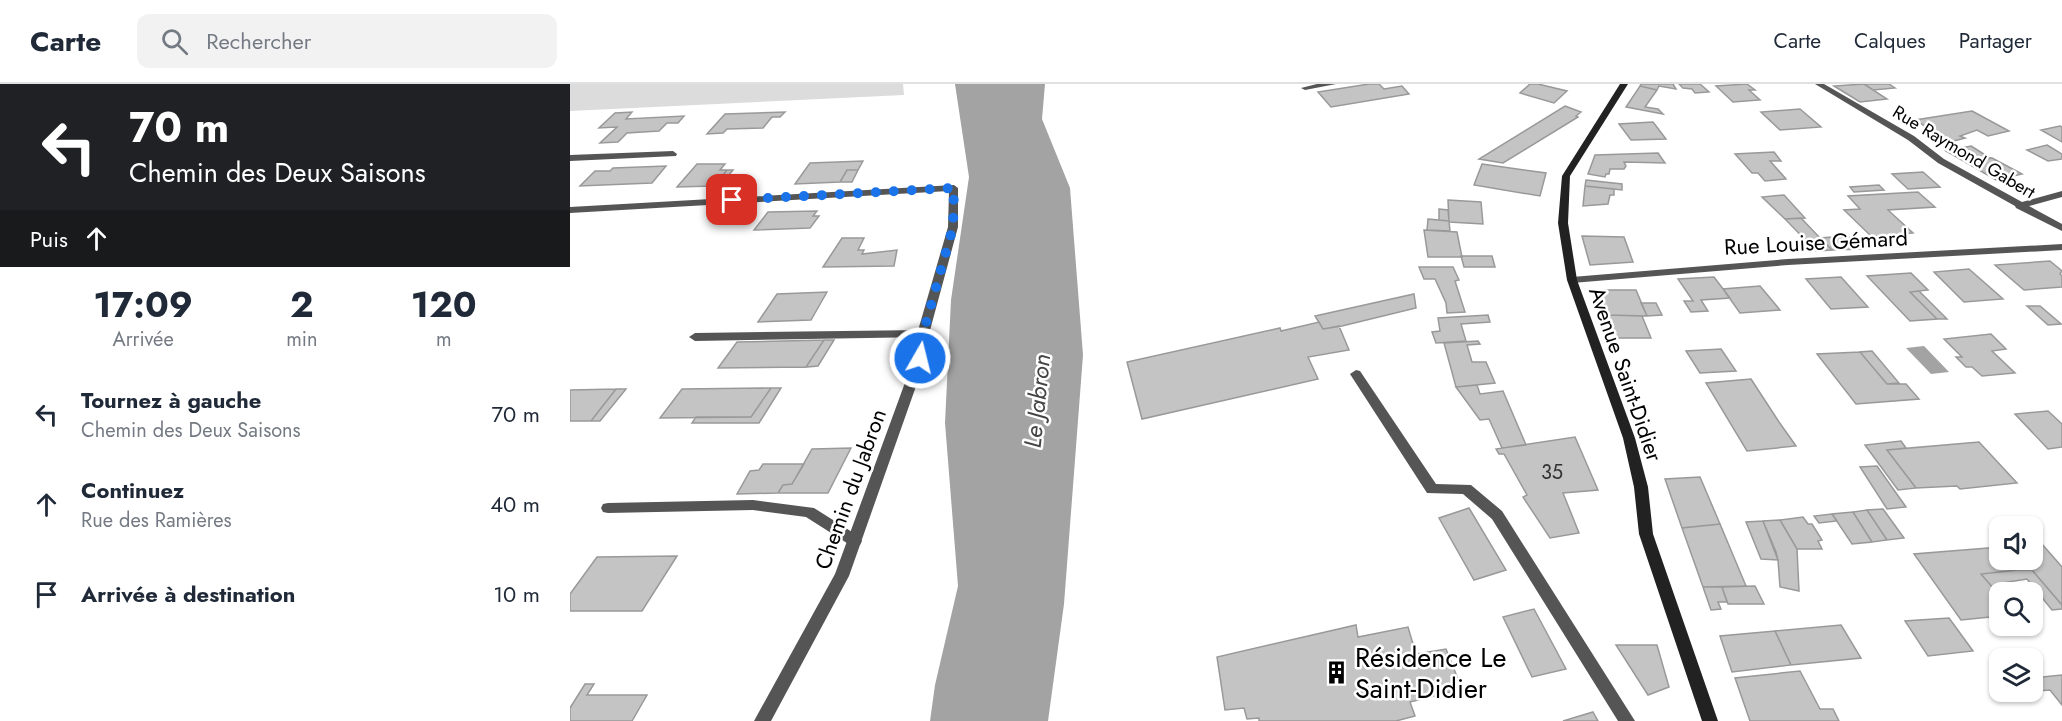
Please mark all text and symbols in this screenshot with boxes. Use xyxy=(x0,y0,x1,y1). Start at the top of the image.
search box xyxy=(137,14,557,68)
text: Carte xyxy=(30,21,101,62)
icon: search xyxy=(158,25,191,58)
text: Rechercher xyxy=(206,25,311,57)
text: Carte xyxy=(1774,26,1821,56)
text: Calques xyxy=(1854,26,1926,56)
text: Partager xyxy=(1959,26,2032,56)
text: 70 m xyxy=(129,97,229,158)
street label: Rue Raymond Gabert xyxy=(1888,99,2041,205)
icon: left xyxy=(30,108,108,186)
text: Chemin des Deux Saisons xyxy=(129,153,426,192)
pin xyxy=(706,174,757,225)
icon: arrive xyxy=(715,183,748,216)
street label: Rue Louise Gémard xyxy=(1723,221,1909,263)
icon: ahead xyxy=(80,222,113,255)
text: Puis xyxy=(30,223,68,255)
text: 17:09 xyxy=(93,278,193,330)
text: 2 xyxy=(290,278,314,330)
text: 120 xyxy=(411,278,477,330)
street label: Avenue Saint-Didier xyxy=(1581,282,1671,466)
text: Arrivée xyxy=(112,325,174,354)
text: min xyxy=(286,325,318,354)
text: m xyxy=(436,325,452,354)
position arrow xyxy=(888,326,952,390)
water label: Le Jabron xyxy=(1015,352,1059,450)
text: Tournez à gauche xyxy=(81,384,261,416)
icon: left xyxy=(30,398,63,431)
text: 70 m xyxy=(491,398,540,430)
street label: Chemin du Jabron xyxy=(806,404,894,574)
text: Chemin des Deux Saisons xyxy=(81,416,301,445)
house number: 35 xyxy=(1541,458,1563,487)
text: Continuez xyxy=(81,474,184,506)
icon: ahead xyxy=(30,488,63,521)
text: 40 m xyxy=(490,488,540,520)
text: Rue des Ramières xyxy=(81,506,232,535)
map controls xyxy=(1989,516,2043,702)
button: sound xyxy=(1989,516,2043,570)
icon: arrive xyxy=(30,578,63,611)
text: Arrivée à destination xyxy=(81,578,295,610)
text: 10 m xyxy=(493,578,540,610)
button: search xyxy=(1989,582,2043,636)
place label: Résidence Le Saint-Didier xyxy=(1355,638,1506,708)
button: layers xyxy=(1989,648,2043,702)
building icon: Résidence Le Saint-Didier xyxy=(1324,660,1350,686)

